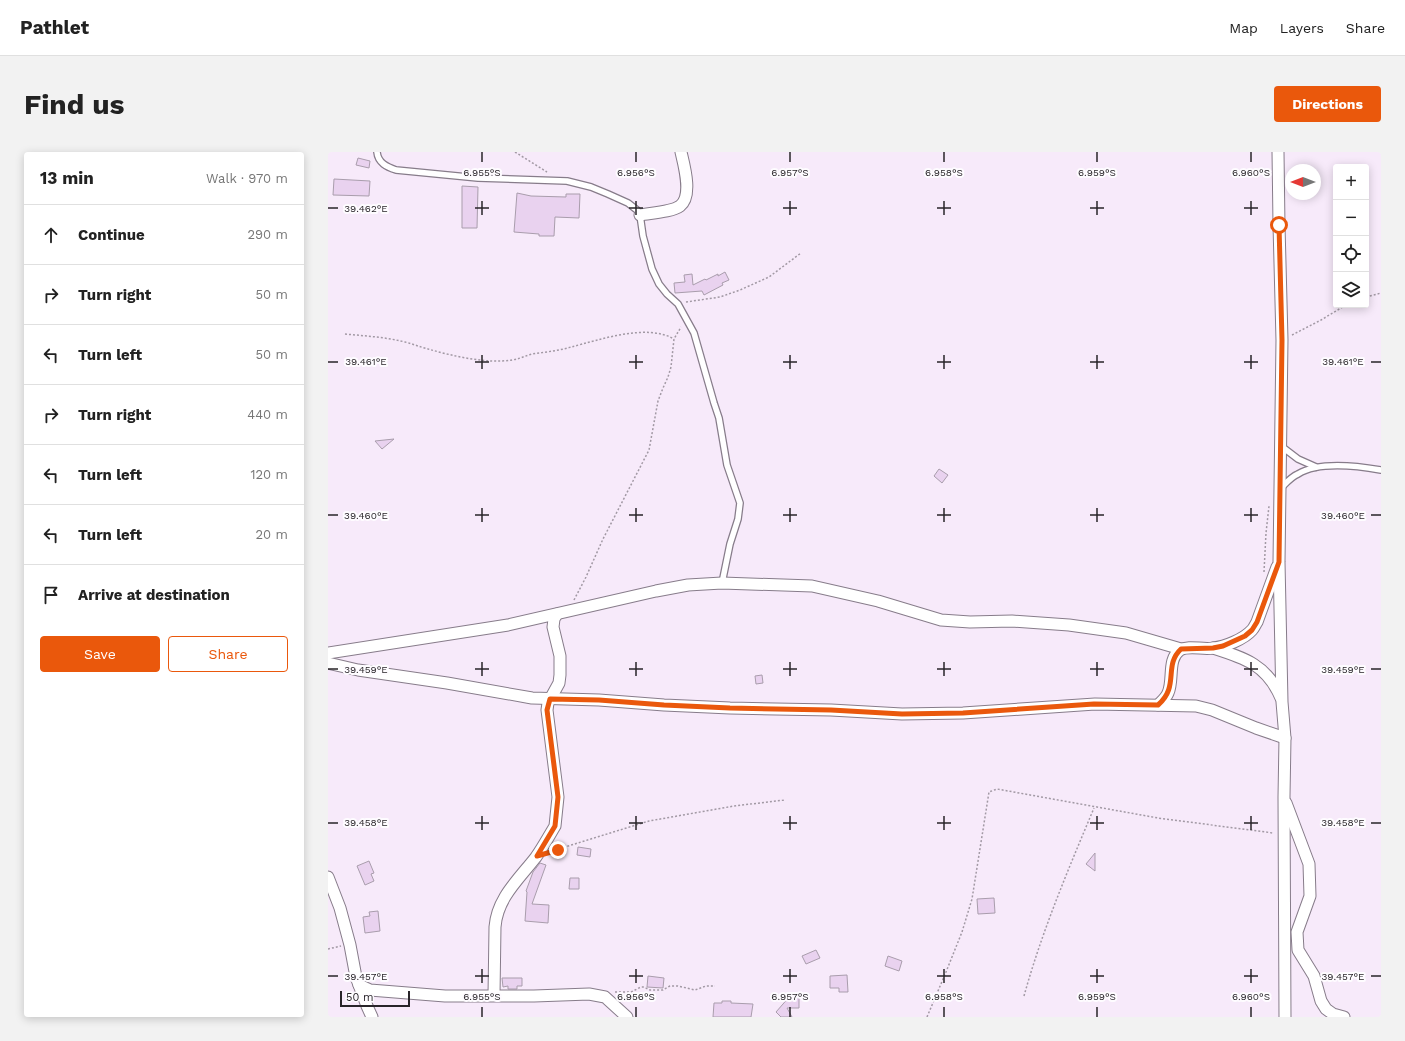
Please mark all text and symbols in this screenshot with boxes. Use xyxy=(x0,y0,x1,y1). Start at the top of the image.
text: Pathlet xyxy=(20,16,89,39)
text: Map xyxy=(1229,20,1258,36)
text: Layers xyxy=(1280,20,1324,36)
text: Share xyxy=(1346,20,1385,36)
button: Directions xyxy=(1274,86,1381,122)
text: Find us xyxy=(24,88,124,121)
north arrow xyxy=(1285,164,1321,200)
map controls xyxy=(1333,164,1369,308)
button: + xyxy=(1333,164,1369,200)
text: 6.955°S xyxy=(463,167,501,178)
text: 6.956°S xyxy=(617,167,655,178)
text: 6.957°S xyxy=(771,167,809,178)
text: 6.958°S xyxy=(925,167,963,178)
text: 6.959°S xyxy=(1078,167,1116,178)
text: 6.960°S xyxy=(1232,167,1270,178)
text: 13 min xyxy=(40,168,94,188)
text: Walk · 970 m xyxy=(206,171,288,186)
button: − xyxy=(1333,200,1369,236)
text: 39.462°E xyxy=(344,203,388,214)
route start xyxy=(1270,216,1288,234)
icon: ahead xyxy=(40,224,62,246)
text: Continue xyxy=(78,226,145,244)
text: 290 m xyxy=(247,227,288,242)
button: locate xyxy=(1333,236,1369,272)
button: layers xyxy=(1333,272,1369,308)
icon: right xyxy=(40,284,62,306)
text: Turn right xyxy=(78,286,151,304)
text: 50 m xyxy=(256,287,288,302)
icon: left xyxy=(40,344,62,366)
text: Turn left xyxy=(78,346,142,364)
text: 50 m xyxy=(256,347,288,362)
text: 39.461°E xyxy=(345,356,387,367)
text: 39.461°E xyxy=(1322,356,1364,367)
icon: right xyxy=(40,404,62,426)
text: Turn right xyxy=(78,406,151,424)
text: 440 m xyxy=(247,407,288,422)
icon: left xyxy=(40,464,62,486)
text: Turn left xyxy=(78,466,142,484)
text: 120 m xyxy=(250,467,288,482)
text: 39.460°E xyxy=(344,510,388,521)
text: 39.460°E xyxy=(1321,510,1365,521)
icon: left xyxy=(40,524,62,546)
text: Turn left xyxy=(78,526,142,544)
text: 20 m xyxy=(256,527,288,542)
icon: arrive xyxy=(40,584,62,606)
text: Arrive at destination xyxy=(78,586,230,604)
button: Save xyxy=(40,636,160,672)
button: Share xyxy=(168,636,288,672)
text: 39.459°E xyxy=(344,664,388,675)
text: 39.459°E xyxy=(1321,664,1365,675)
text: 39.458°E xyxy=(344,817,388,828)
text: 39.458°E xyxy=(1321,817,1365,828)
route end xyxy=(549,841,567,859)
text: 39.457°E xyxy=(345,971,387,982)
text: 39.457°E xyxy=(1322,971,1364,982)
scale bar xyxy=(340,989,410,1008)
text: 50 m xyxy=(346,991,373,1004)
text: 6.955°S xyxy=(463,991,501,1002)
text: 6.956°S xyxy=(617,991,655,1002)
text: 6.957°S xyxy=(771,991,809,1002)
text: 6.958°S xyxy=(925,991,963,1002)
text: 6.959°S xyxy=(1078,991,1116,1002)
text: 6.960°S xyxy=(1232,991,1270,1002)

